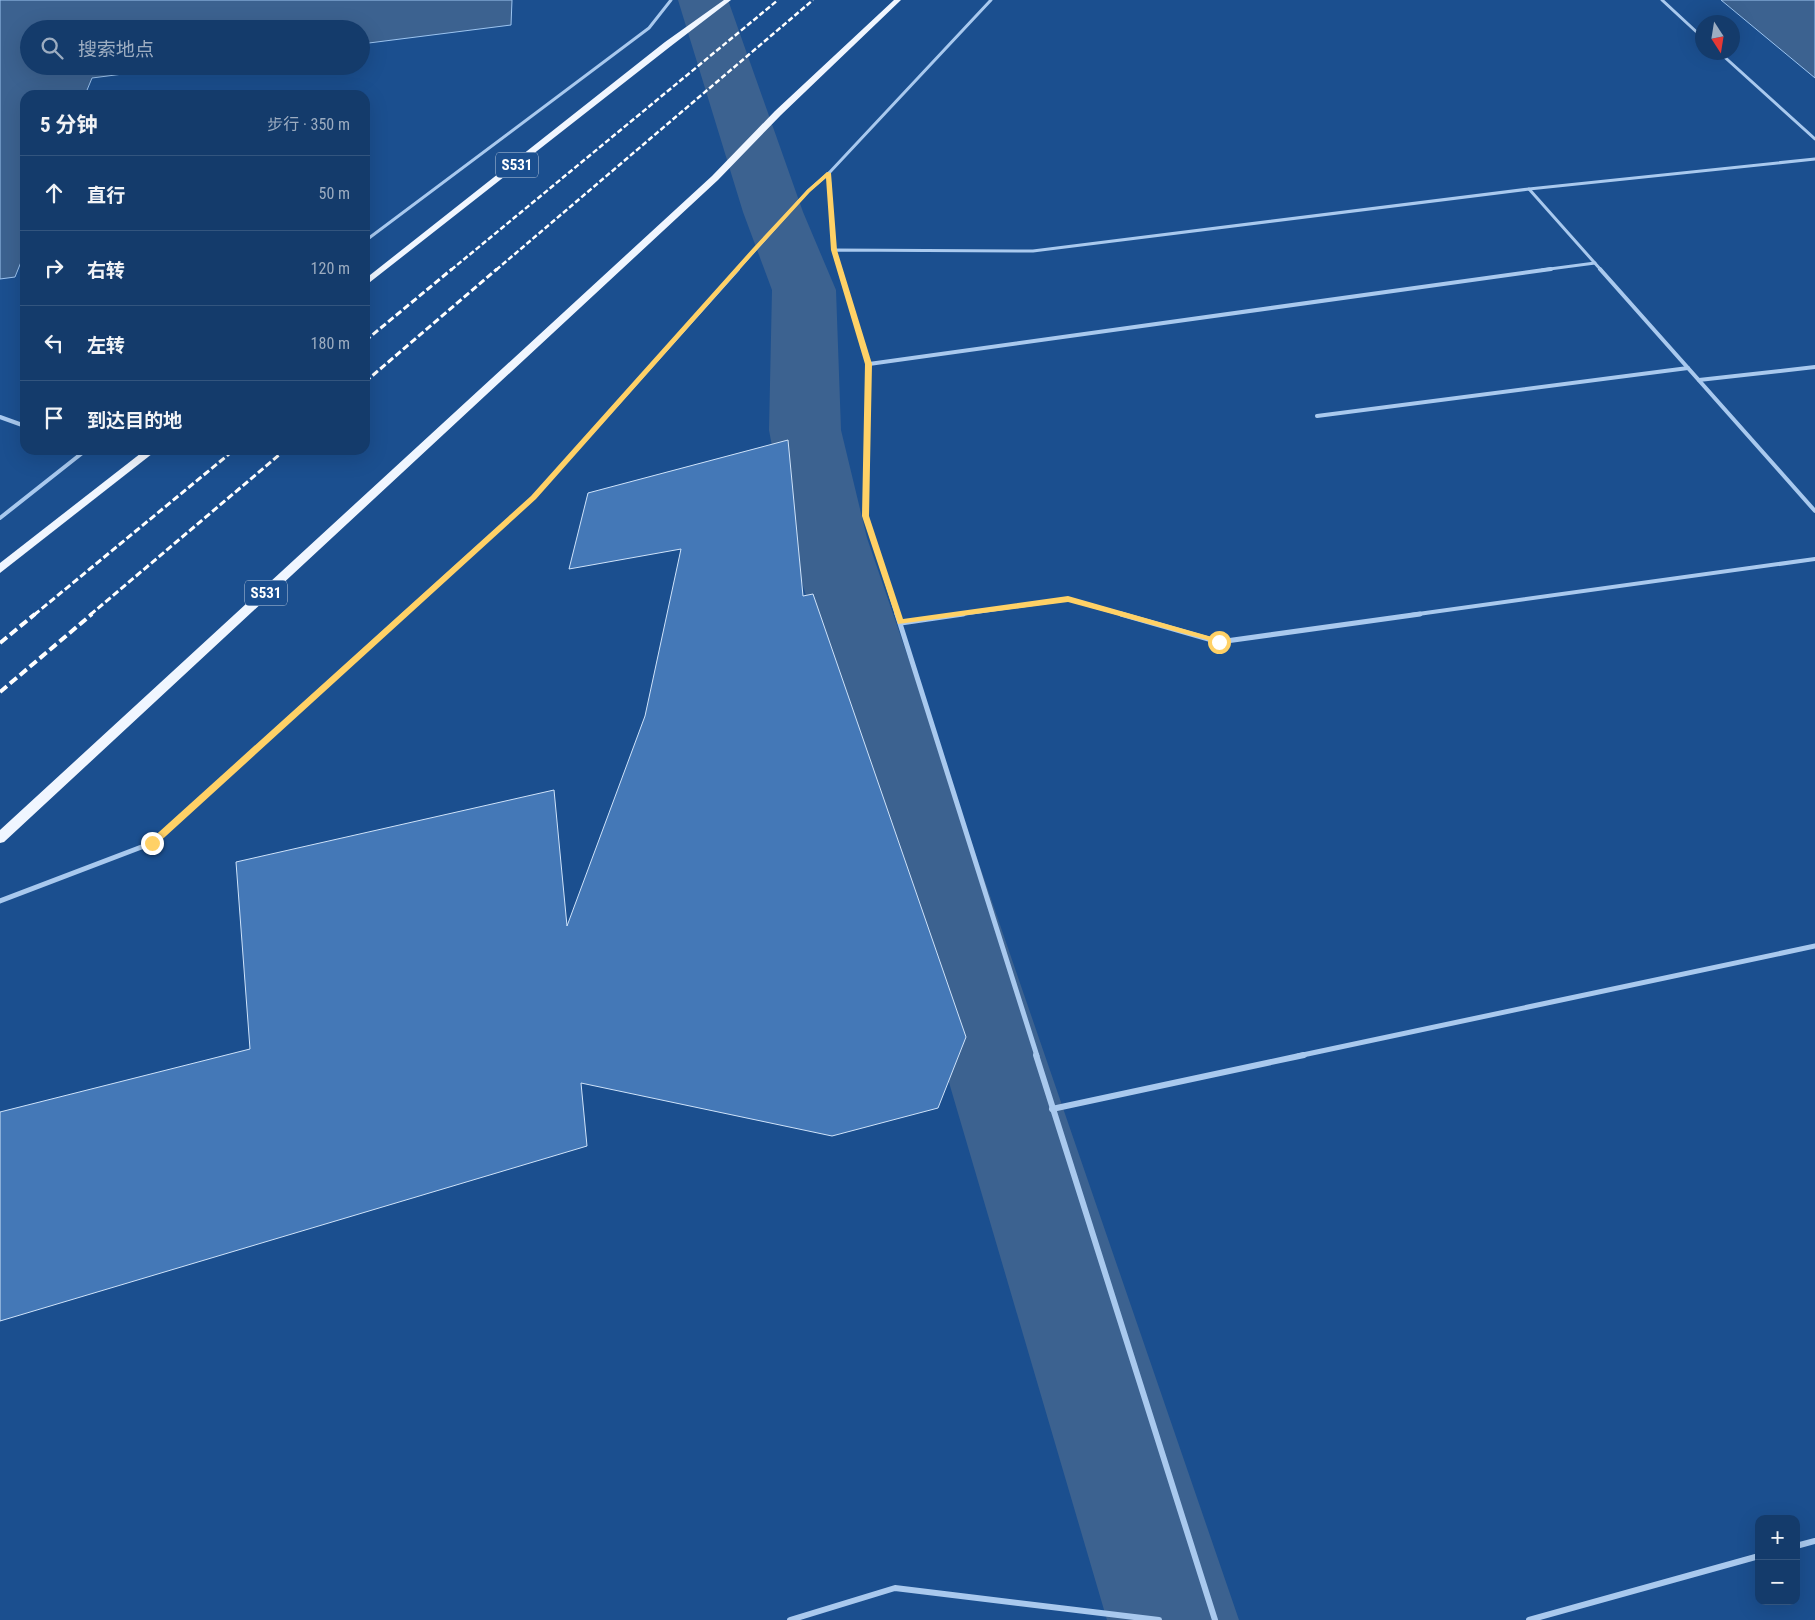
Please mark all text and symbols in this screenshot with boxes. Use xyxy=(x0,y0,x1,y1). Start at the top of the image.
north arrow xyxy=(1695,15,1740,60)
search box xyxy=(20,20,370,75)
icon: search xyxy=(38,34,66,62)
text: 搜索地点 xyxy=(78,38,154,61)
text: 5 分钟 xyxy=(40,113,97,137)
text: 步行 · 350 m xyxy=(267,115,350,134)
road number: S531 xyxy=(496,152,538,178)
icon: ahead xyxy=(40,179,68,207)
text: 直行 xyxy=(87,184,125,207)
text: 50 m xyxy=(318,184,350,203)
icon: right xyxy=(40,254,68,282)
text: 右转 xyxy=(87,259,125,282)
text: 120 m xyxy=(311,259,350,278)
icon: left xyxy=(40,329,68,357)
text: 左转 xyxy=(87,334,125,357)
text: 180 m xyxy=(311,334,350,353)
icon: arrive xyxy=(40,404,68,432)
text: 到达目的地 xyxy=(87,409,182,432)
road number: S531 xyxy=(245,580,287,606)
route start xyxy=(1208,631,1231,654)
route end xyxy=(141,832,164,855)
map controls xyxy=(1755,1515,1800,1605)
button: + xyxy=(1755,1515,1800,1560)
button: − xyxy=(1755,1560,1800,1605)

